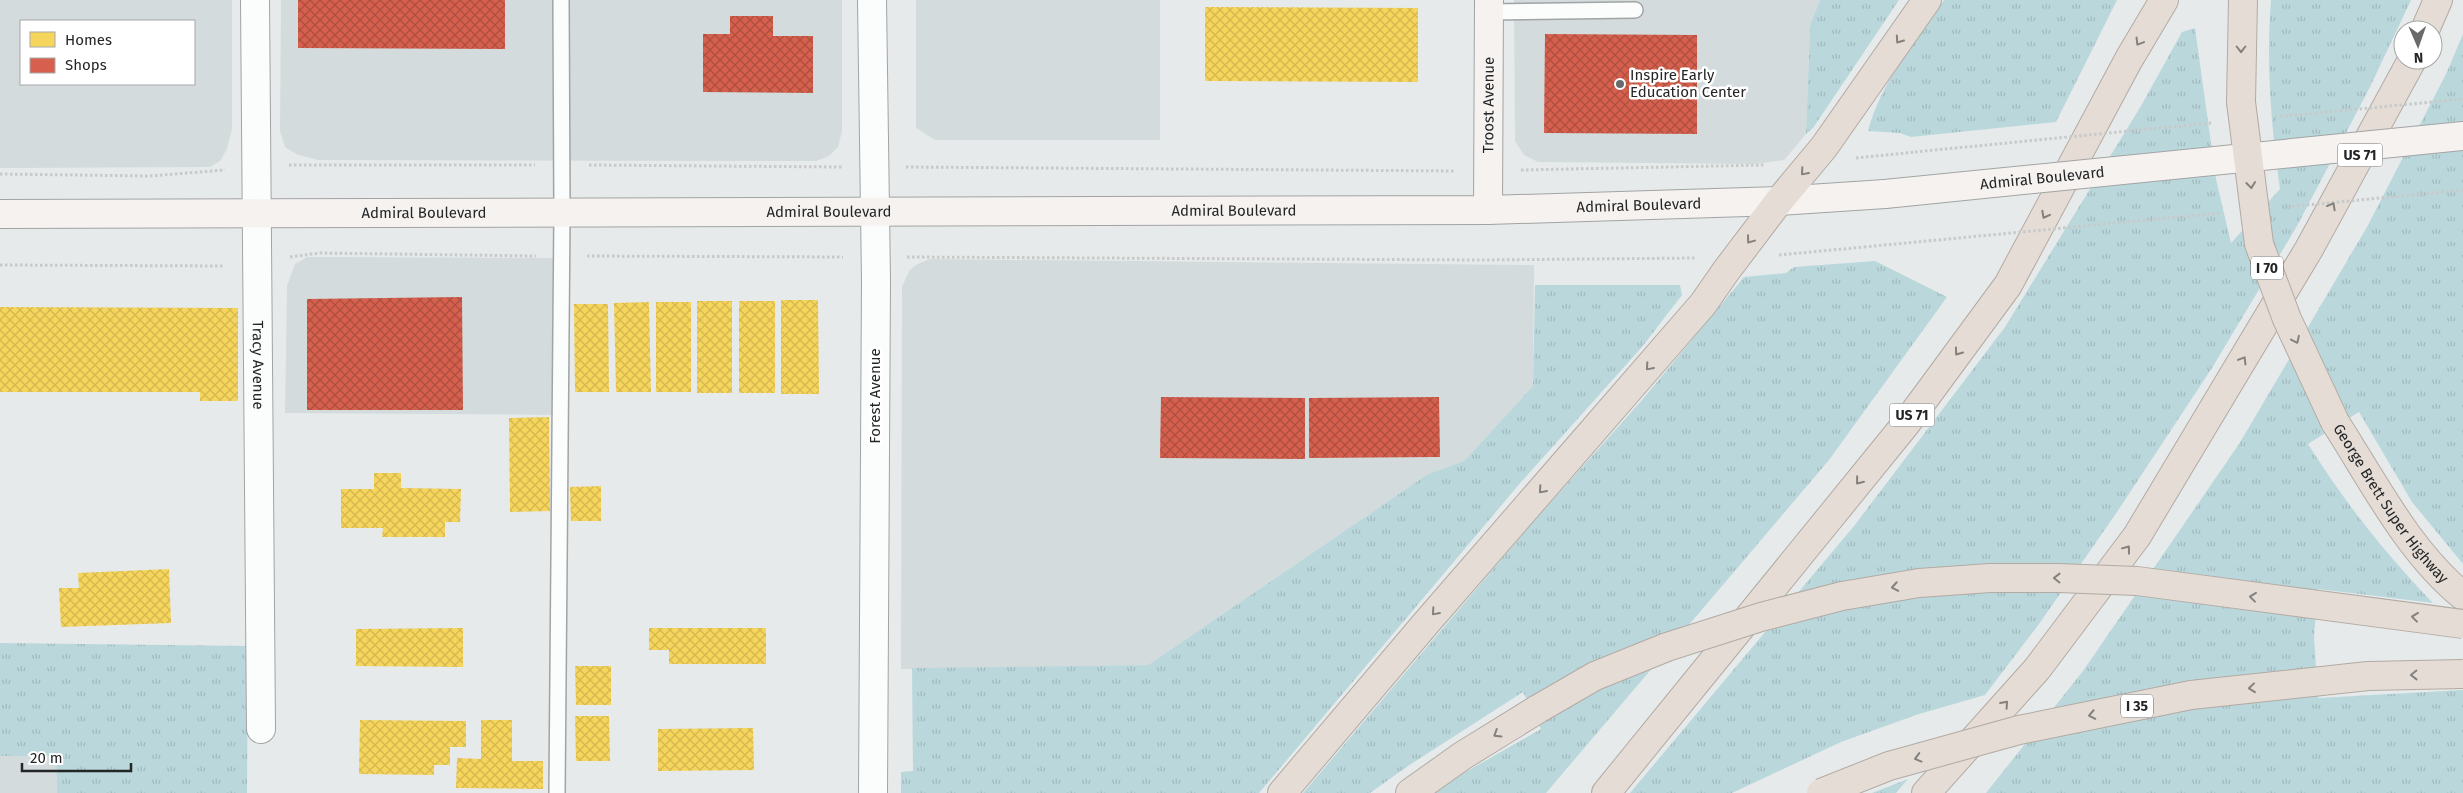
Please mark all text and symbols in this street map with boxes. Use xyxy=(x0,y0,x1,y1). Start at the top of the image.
legend xyxy=(20,20,195,85)
north arrow xyxy=(2393,20,2443,70)
text: Homes xyxy=(65,31,112,49)
one-way arrow xyxy=(1896,34,1905,44)
one-way arrow xyxy=(2136,36,2146,45)
one-way arrow xyxy=(2236,45,2246,53)
text: N xyxy=(2413,49,2423,66)
text: Shops xyxy=(65,56,107,74)
street label: Troost Avenue xyxy=(1479,57,1498,153)
place label: Inspire Early Education Center xyxy=(1630,66,1746,101)
marker: Inspire Early Education Center xyxy=(1614,78,1626,90)
road number: US 71 xyxy=(2338,144,2382,166)
street label: Admiral Boulevard xyxy=(1979,163,2105,193)
one-way arrow xyxy=(1801,167,1810,176)
one-way arrow xyxy=(2245,182,2256,190)
street label: Admiral Boulevard xyxy=(1576,194,1702,216)
street label: Admiral Boulevard xyxy=(1171,202,1297,220)
street label: Admiral Boulevard xyxy=(766,203,892,221)
one-way arrow xyxy=(2326,203,2336,212)
street label: Admiral Boulevard xyxy=(361,204,487,222)
one-way arrow xyxy=(2041,210,2051,219)
one-way arrow xyxy=(1747,234,1755,243)
road number: I 70 xyxy=(2251,256,2283,280)
street label: Tracy Avenue xyxy=(249,320,267,410)
one-way arrow xyxy=(2290,335,2301,344)
one-way arrow xyxy=(1955,346,1964,356)
street label: Forest Avenue xyxy=(866,348,884,444)
one-way arrow xyxy=(2236,356,2246,365)
one-way arrow xyxy=(1645,362,1654,371)
road number: US 71 xyxy=(1890,404,1934,426)
street label: George Brett Super Highway xyxy=(2329,420,2453,587)
one-way arrow xyxy=(1857,475,1865,484)
one-way arrow xyxy=(1539,484,1548,493)
one-way arrow xyxy=(2121,546,2129,555)
one-way arrow xyxy=(2053,573,2060,583)
one-way arrow xyxy=(1891,582,1900,592)
one-way arrow xyxy=(2249,592,2257,603)
one-way arrow xyxy=(1432,607,1441,616)
one-way arrow xyxy=(2410,613,2419,623)
one-way arrow xyxy=(2410,670,2418,680)
one-way arrow xyxy=(2248,682,2256,693)
road number: I 35 xyxy=(2121,694,2153,718)
one-way arrow xyxy=(1999,701,2008,710)
one-way arrow xyxy=(2088,709,2097,720)
one-way arrow xyxy=(1493,728,1502,738)
scale bar xyxy=(22,740,131,772)
text: 20 m xyxy=(30,749,63,767)
one-way arrow xyxy=(1914,752,1922,762)

